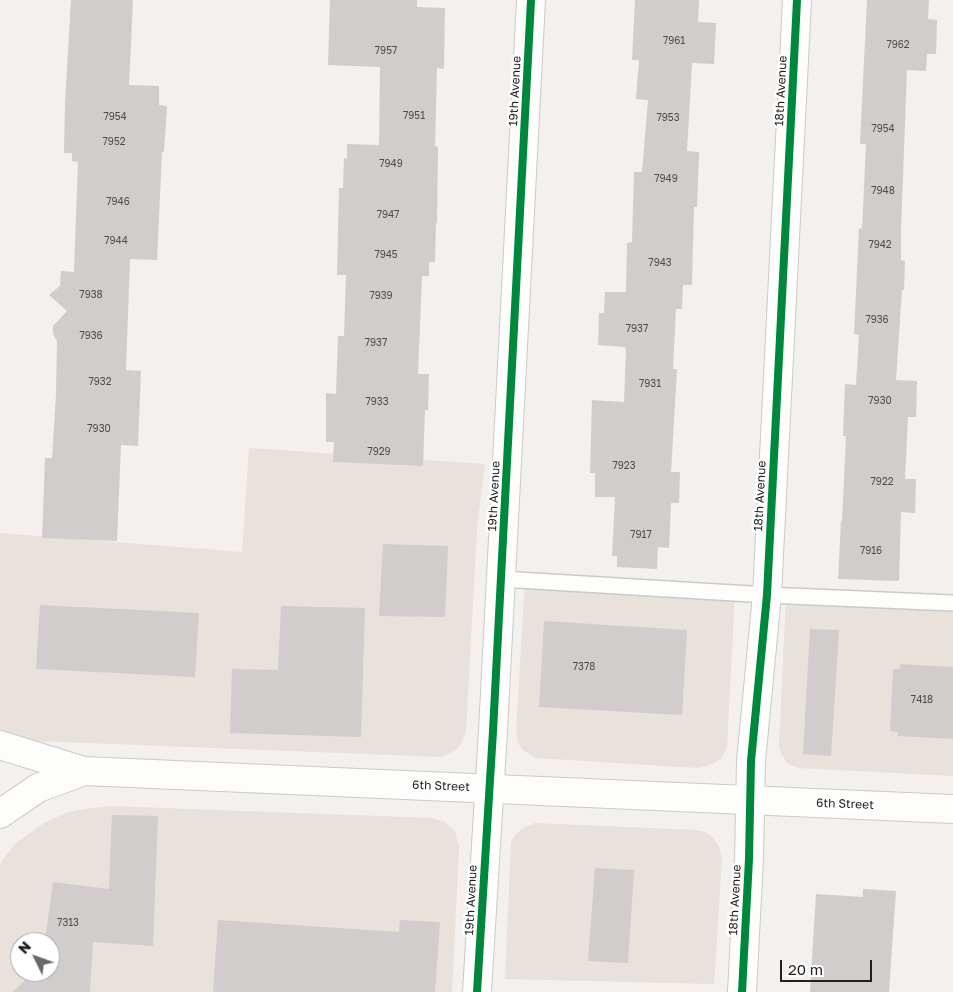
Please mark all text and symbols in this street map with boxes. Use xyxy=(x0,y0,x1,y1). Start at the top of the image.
house number: 7961 xyxy=(663,35,685,47)
house number: 7962 xyxy=(886,39,910,51)
house number: 7957 xyxy=(375,45,397,57)
street label: 19th Avenue xyxy=(506,55,524,127)
street label: 18th Avenue xyxy=(772,55,790,127)
house number: 7951 xyxy=(403,110,425,122)
house number: 7954 xyxy=(103,111,127,123)
house number: 7953 xyxy=(657,112,679,124)
house number: 7954 xyxy=(871,123,895,135)
house number: 7952 xyxy=(103,136,125,148)
house number: 7949 xyxy=(379,158,403,170)
house number: 7949 xyxy=(654,173,678,185)
house number: 7948 xyxy=(871,185,895,197)
house number: 7946 xyxy=(106,196,130,208)
house number: 7947 xyxy=(377,209,399,221)
house number: 7944 xyxy=(104,235,128,247)
house number: 7942 xyxy=(868,239,892,251)
house number: 7945 xyxy=(374,249,398,261)
house number: 7943 xyxy=(648,257,672,269)
house number: 7938 xyxy=(79,289,103,301)
house number: 7939 xyxy=(369,290,393,302)
house number: 7936 xyxy=(865,314,889,326)
house number: 7937 xyxy=(626,323,648,335)
house number: 7936 xyxy=(79,330,103,342)
house number: 7937 xyxy=(365,337,387,349)
house number: 7932 xyxy=(89,376,111,388)
house number: 7931 xyxy=(639,378,661,390)
house number: 7930 xyxy=(868,395,892,407)
house number: 7933 xyxy=(365,396,389,408)
house number: 7930 xyxy=(87,423,111,435)
house number: 7929 xyxy=(367,446,391,458)
street label: 19th Avenue xyxy=(485,460,503,532)
house number: 7923 xyxy=(613,460,635,472)
street label: 18th Avenue xyxy=(751,460,769,532)
house number: 7922 xyxy=(871,476,893,488)
house number: 7917 xyxy=(630,529,652,541)
house number: 7916 xyxy=(860,545,882,557)
house number: 7378 xyxy=(573,661,595,673)
house number: 7418 xyxy=(911,694,933,706)
street label: 6th Street xyxy=(412,778,470,794)
street label: 6th Street xyxy=(816,796,874,812)
street label: 19th Avenue xyxy=(462,864,480,936)
street label: 18th Avenue xyxy=(726,864,744,936)
house number: 7313 xyxy=(57,917,79,929)
north arrow xyxy=(10,932,60,982)
text: N xyxy=(14,938,34,957)
scale bar xyxy=(783,950,876,982)
text: 20 m xyxy=(788,960,823,978)

